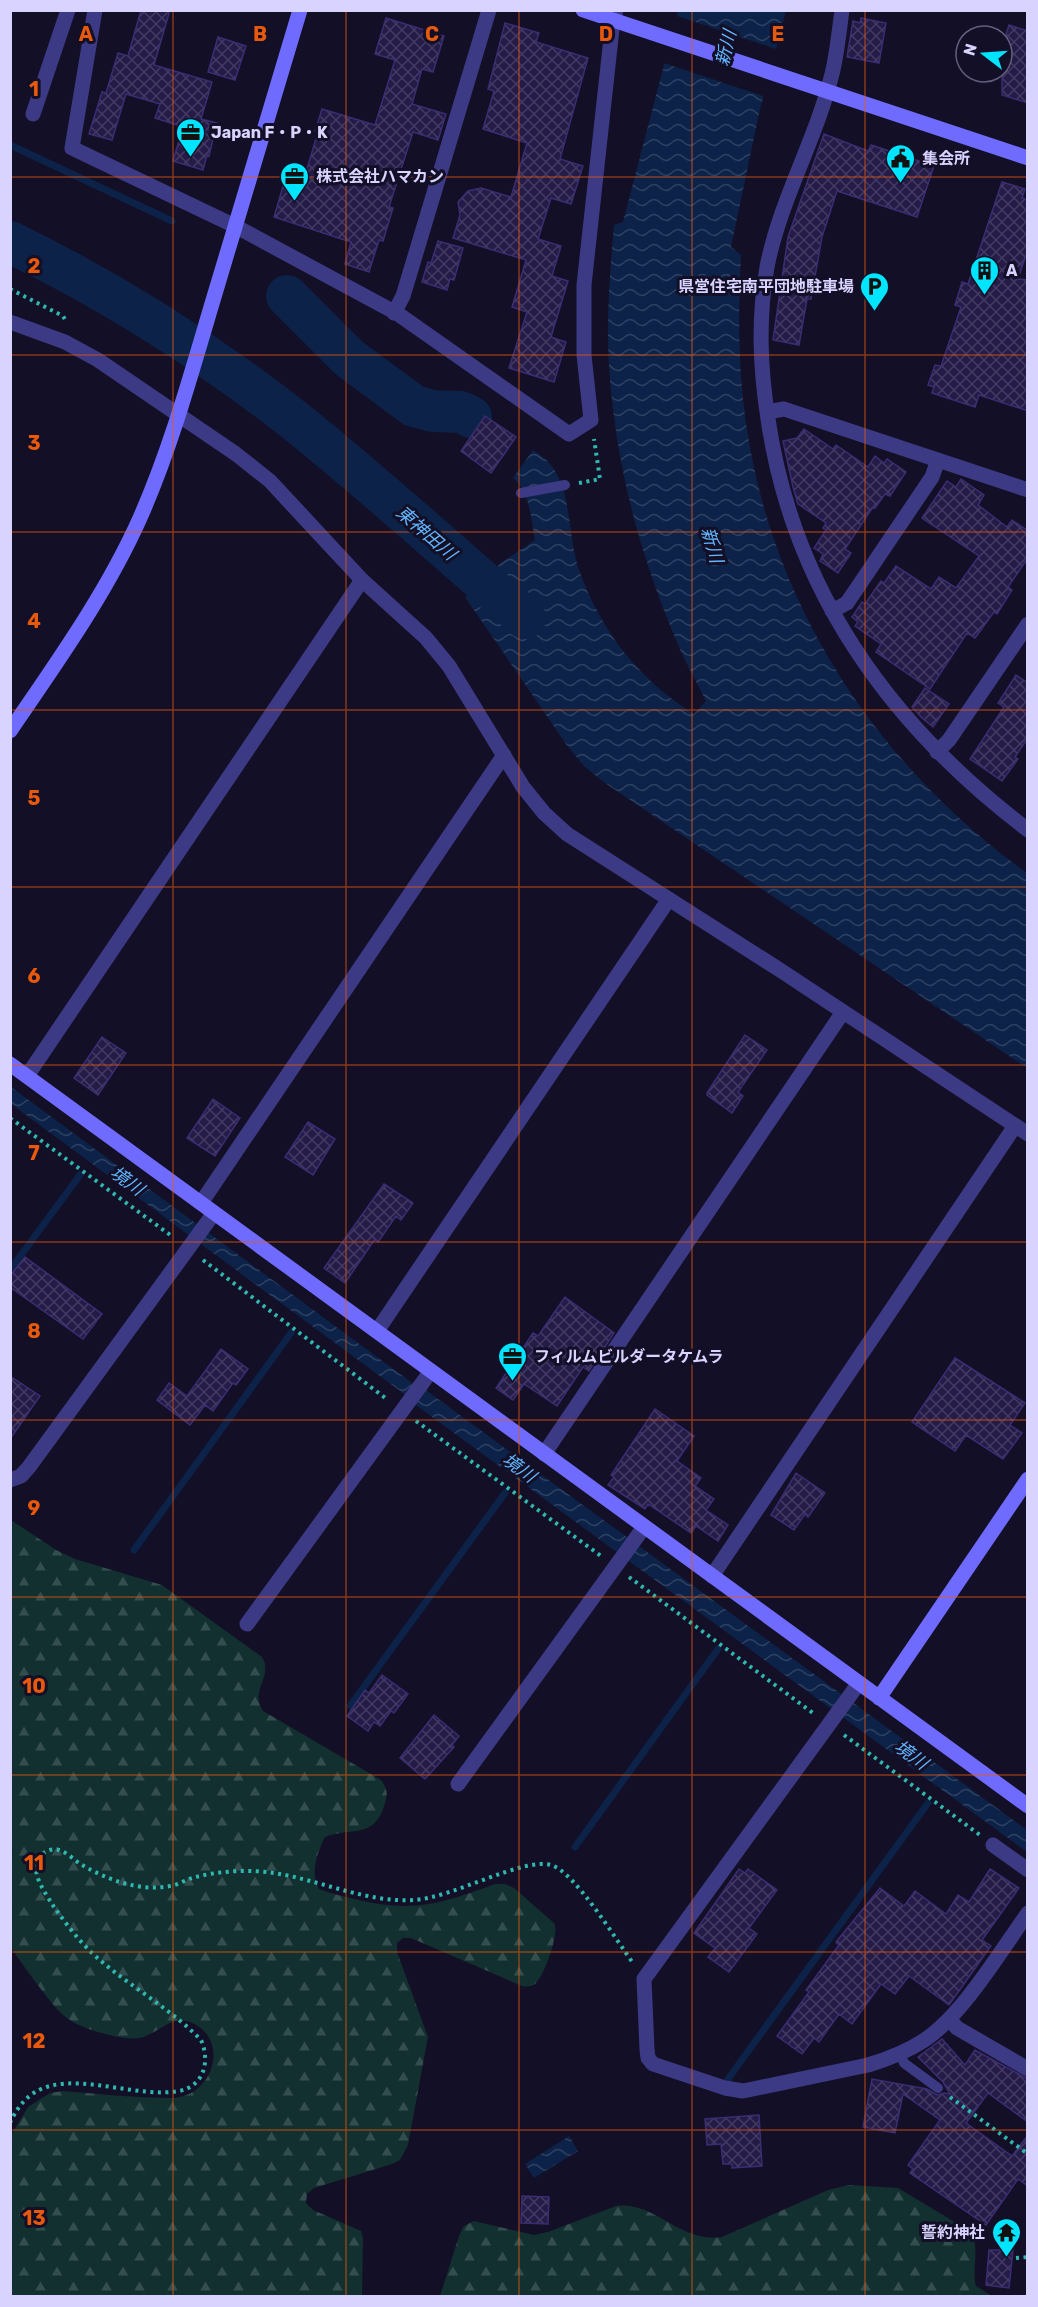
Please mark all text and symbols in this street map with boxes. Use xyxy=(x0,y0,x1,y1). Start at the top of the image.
text: A xyxy=(79,22,94,46)
text: B xyxy=(253,22,267,46)
text: C xyxy=(425,22,439,46)
text: D xyxy=(599,22,613,46)
text: E xyxy=(772,22,784,46)
north arrow xyxy=(954,24,1014,84)
water label: 新川 xyxy=(711,26,742,68)
text: N xyxy=(959,41,981,58)
text: 1 xyxy=(29,77,39,101)
office icon: Japan F・P・K xyxy=(174,116,206,158)
place label: Japan F・P・K xyxy=(211,123,328,142)
public building icon: 集会所 xyxy=(885,142,917,184)
place label: 集会所 xyxy=(922,149,970,168)
office icon: 株式会社ハマカン xyxy=(279,160,311,202)
place label: 株式会社ハマカン xyxy=(316,167,444,186)
text: 2 xyxy=(28,254,41,278)
building icon: A xyxy=(969,254,1001,296)
place label: A xyxy=(1006,261,1018,280)
parking icon: 県営住宅南平団地駐車場 xyxy=(859,270,891,312)
place label: 県営住宅南平団地駐車場 xyxy=(678,277,854,296)
text: 3 xyxy=(27,431,41,455)
water label: 東神田川 xyxy=(392,501,462,566)
water label: 新川 xyxy=(696,525,728,567)
text: 4 xyxy=(27,609,41,633)
text: 5 xyxy=(28,786,41,810)
text: 6 xyxy=(27,964,41,988)
text: 7 xyxy=(28,1141,40,1165)
water label: 境川 xyxy=(106,1162,150,1202)
text: 8 xyxy=(27,1319,41,1343)
office icon: フィルムビルダータケムラ xyxy=(497,1340,529,1382)
place label: フィルムビルダータケムラ xyxy=(534,1347,723,1366)
water label: 境川 xyxy=(498,1449,542,1489)
text: 9 xyxy=(28,1496,41,1520)
text: 10 xyxy=(22,1674,46,1698)
water label: 境川 xyxy=(890,1736,934,1776)
text: 11 xyxy=(24,1851,44,1875)
text: 12 xyxy=(23,2029,45,2053)
text: 13 xyxy=(22,2206,46,2230)
temple icon: 誓約神社 xyxy=(990,2216,1022,2258)
place label: 誓約神社 xyxy=(921,2223,985,2242)

